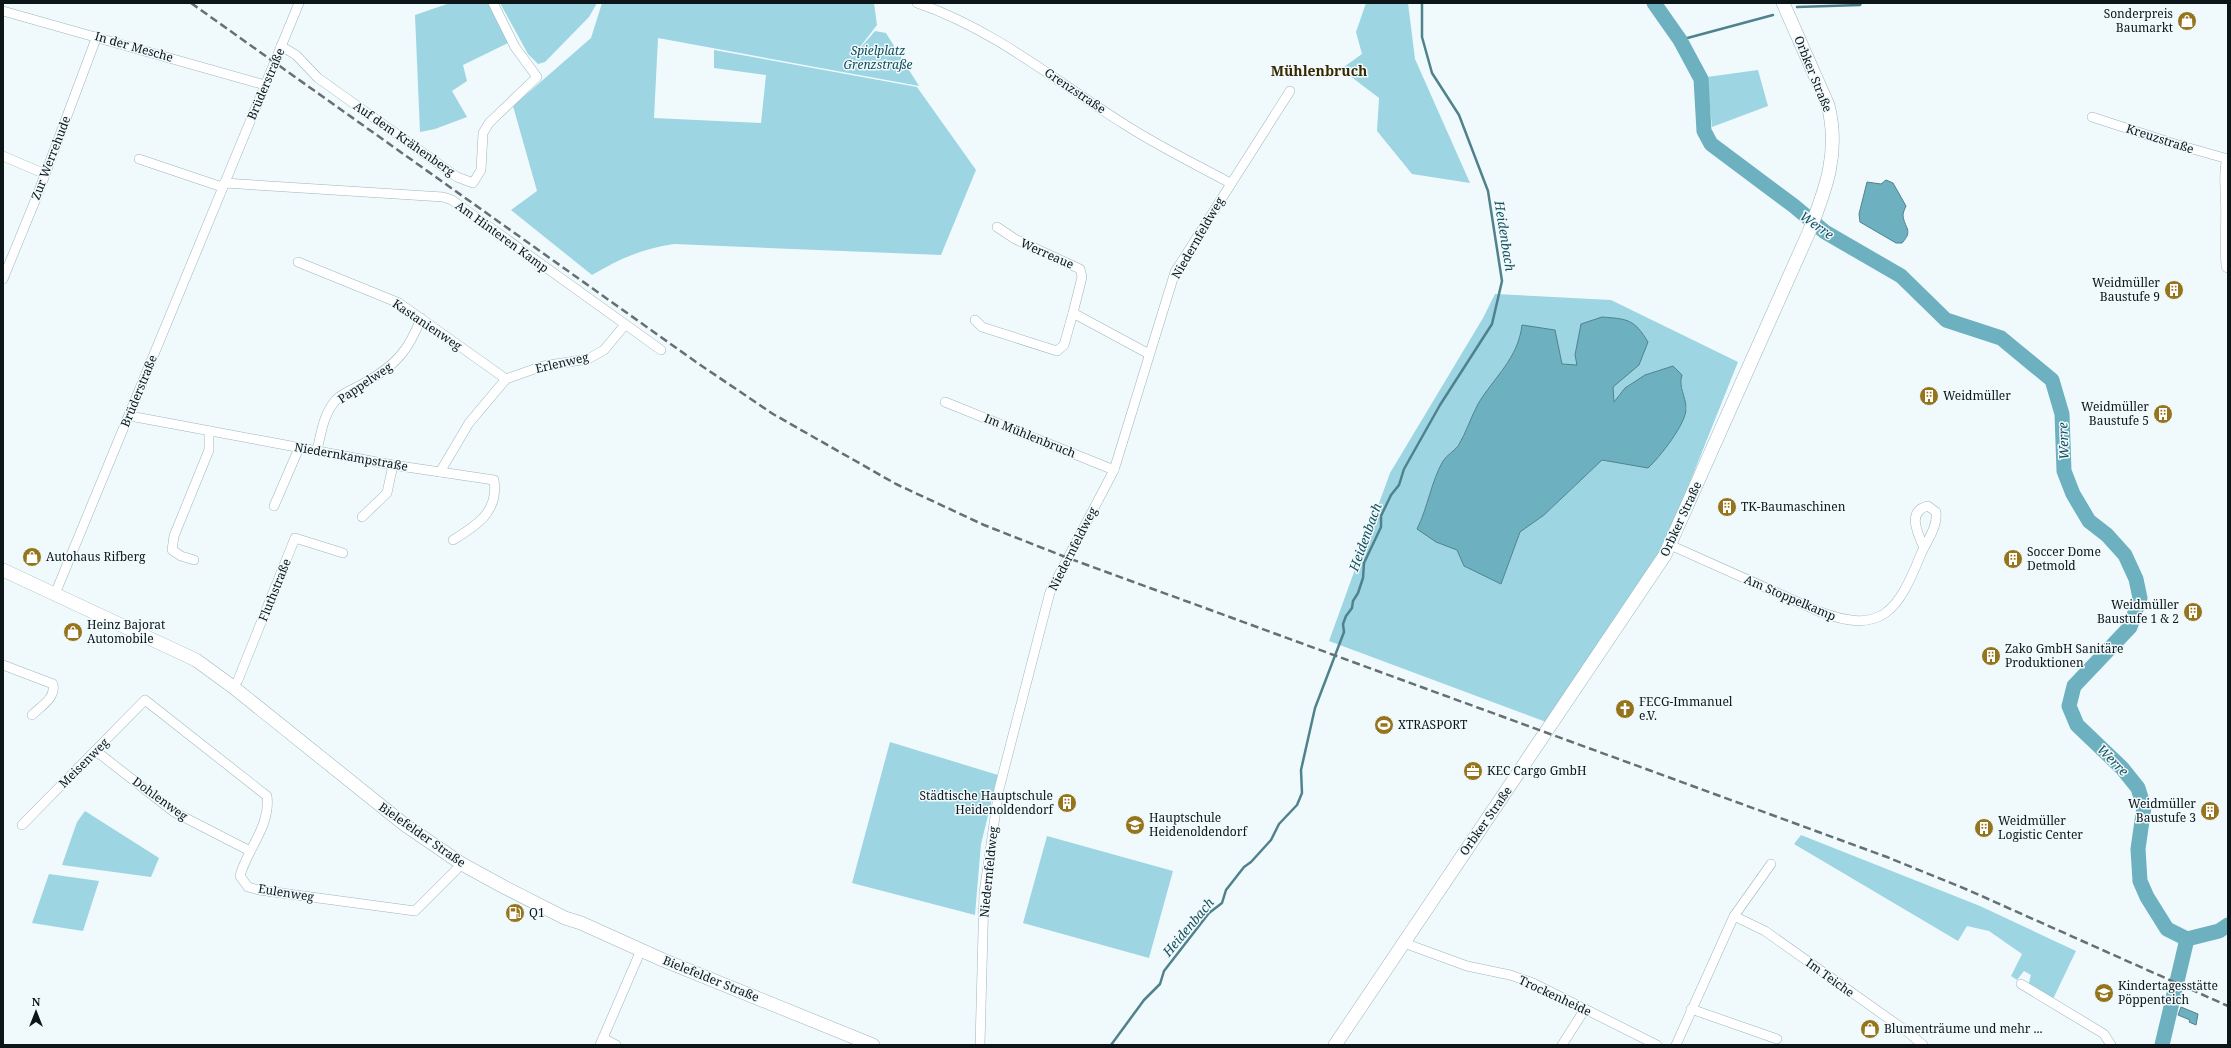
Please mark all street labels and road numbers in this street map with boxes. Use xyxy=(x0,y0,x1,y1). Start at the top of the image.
street label: In der Mesche xyxy=(93,27,175,66)
street label: Orbker Straße xyxy=(1790,33,1837,115)
street label: Brüderstraße xyxy=(243,45,288,122)
street label: Grenzstraße xyxy=(1041,64,1109,117)
street label: Auf dem Krähenberg xyxy=(350,97,459,180)
street label: Zur Werrehude xyxy=(27,113,74,202)
street label: Kreuzstraße xyxy=(2124,120,2196,157)
street label: Niedernfeldweg xyxy=(1167,193,1228,282)
street label: Am Hinteren Kamp xyxy=(452,197,552,276)
street label: Werreaue xyxy=(1018,234,1077,273)
street label: Kastanienweg xyxy=(389,295,466,354)
street label: Erlenweg xyxy=(534,348,591,377)
street label: Brüderstraße xyxy=(116,352,161,429)
street label: Pappelweg xyxy=(334,358,396,407)
street label: Im Mühlenbruch xyxy=(982,409,1079,462)
street label: Niedernkampstraße xyxy=(293,438,409,475)
street label: Orbker Straße xyxy=(1656,478,1705,559)
street label: Niedernfeldweg xyxy=(1044,504,1101,594)
street label: Fluthstraße xyxy=(254,556,295,624)
street label: Am Stoppelkamp xyxy=(1742,571,1839,625)
street label: Meisenweg xyxy=(55,734,113,791)
street label: Dohlenweg xyxy=(129,773,192,825)
street label: Orbker Straße xyxy=(1455,783,1516,859)
street label: Bielefelder Straße xyxy=(375,798,469,871)
street label: Niedernfeldweg xyxy=(975,825,1002,918)
street label: Eulenweg xyxy=(257,880,316,905)
street label: Bielefelder Straße xyxy=(660,951,762,1006)
street label: Im Teiche xyxy=(1803,954,1858,1001)
street label: Trockenheide xyxy=(1516,971,1594,1020)

